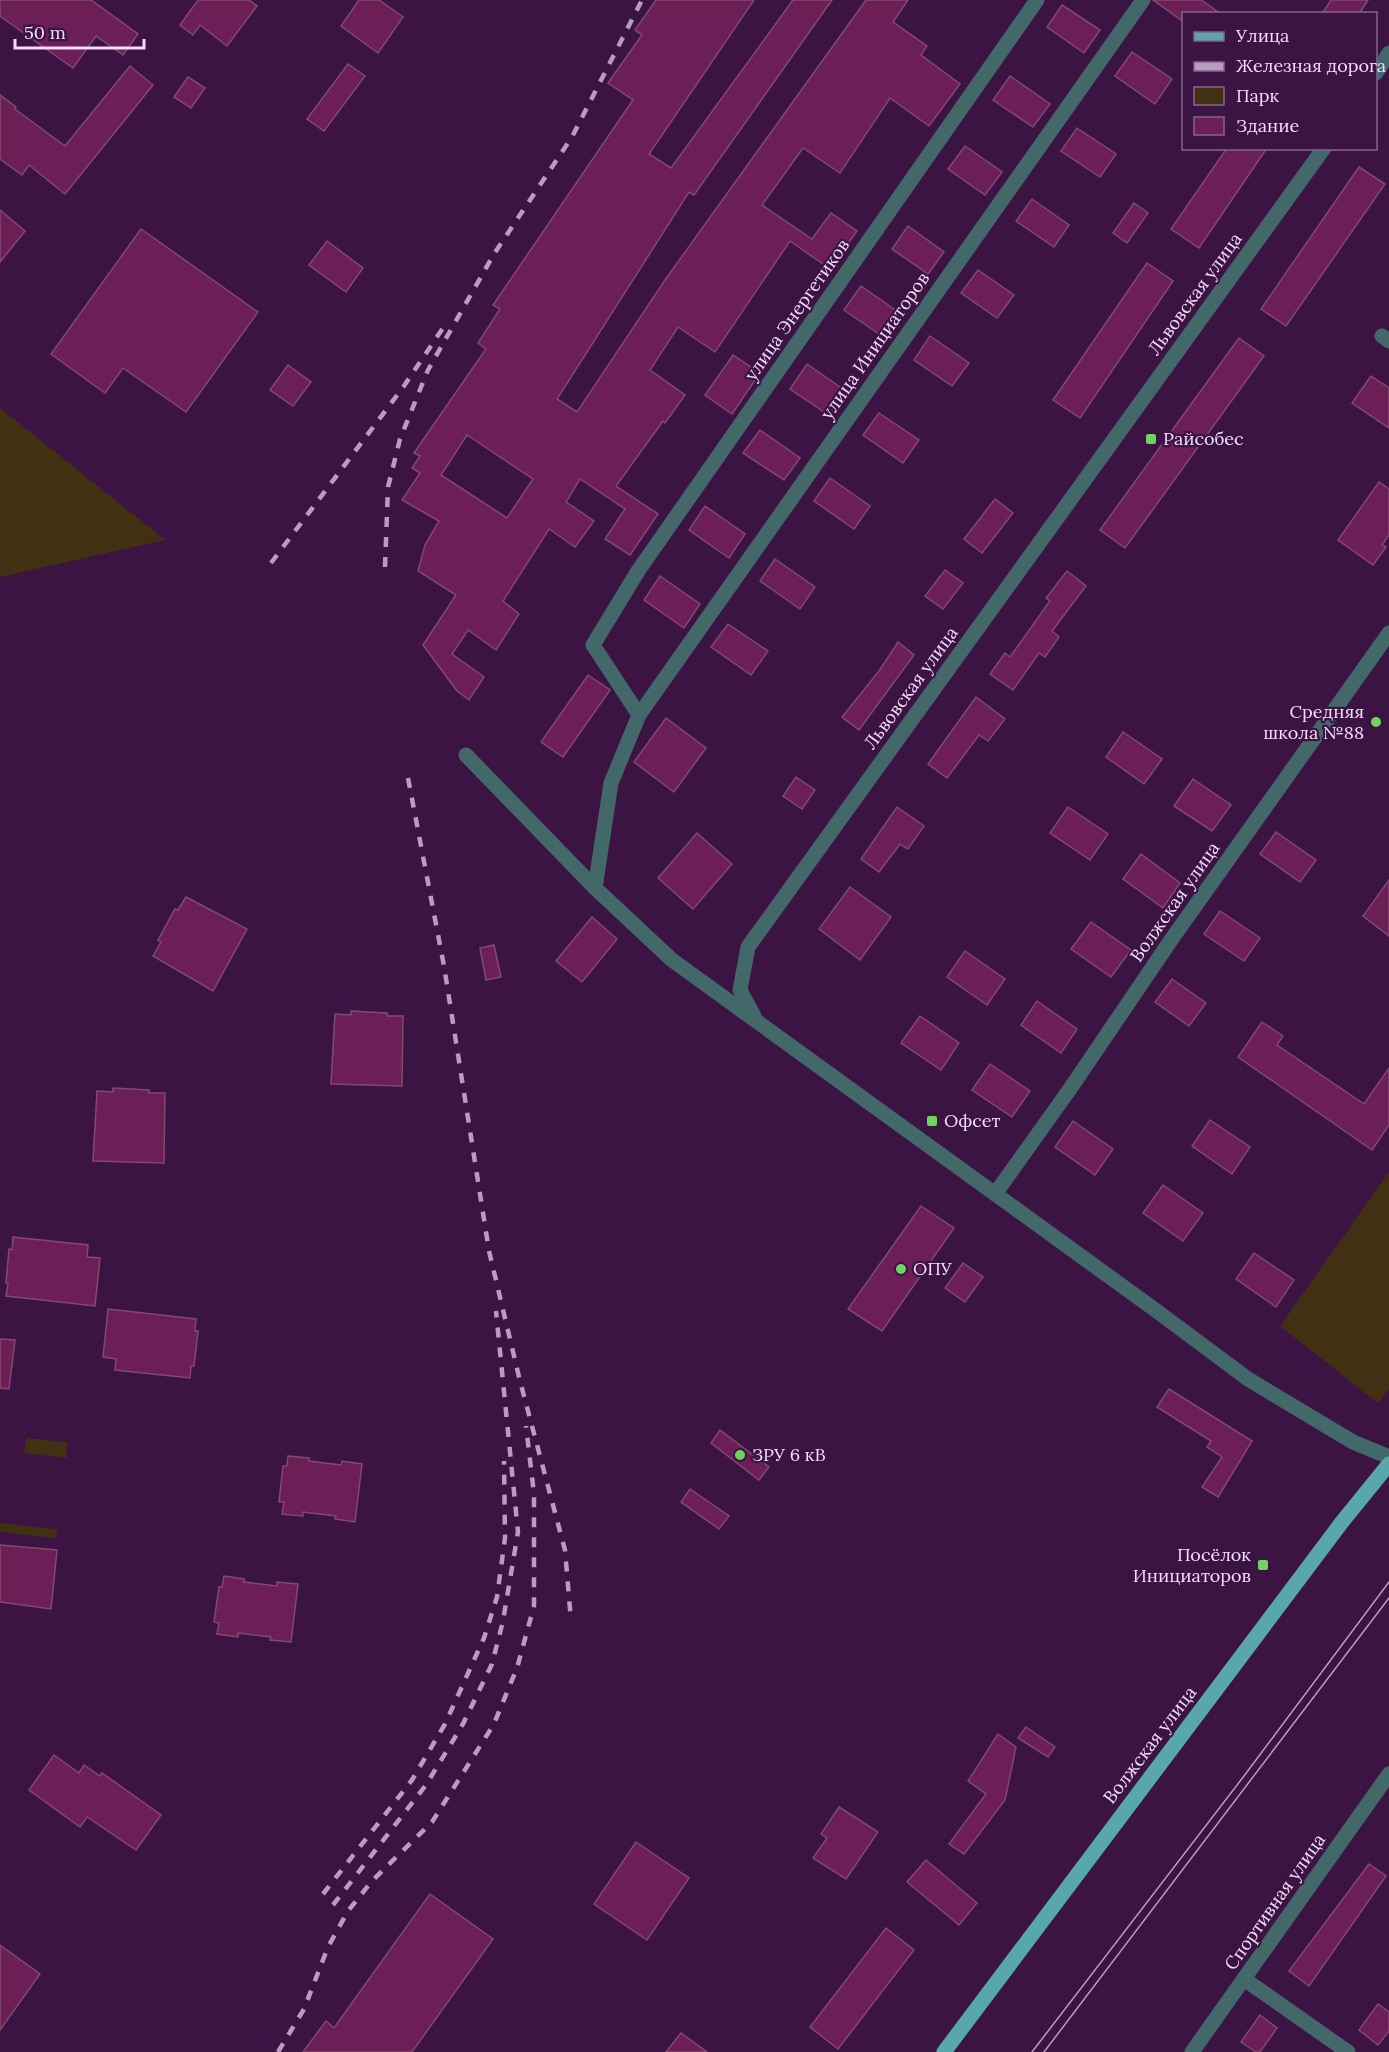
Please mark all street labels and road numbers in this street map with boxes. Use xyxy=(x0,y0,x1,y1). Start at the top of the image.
street label: Львовская улица xyxy=(1142,228,1247,359)
street label: улица Энергетиков xyxy=(739,234,854,385)
street label: улица Инициаторов xyxy=(815,268,934,424)
street label: Львовская улица xyxy=(858,622,963,753)
street label: Волжская улица xyxy=(1125,837,1224,966)
street label: Волжская улица xyxy=(1098,1681,1201,1808)
street label: Спортивная улица xyxy=(1219,1829,1330,1974)

